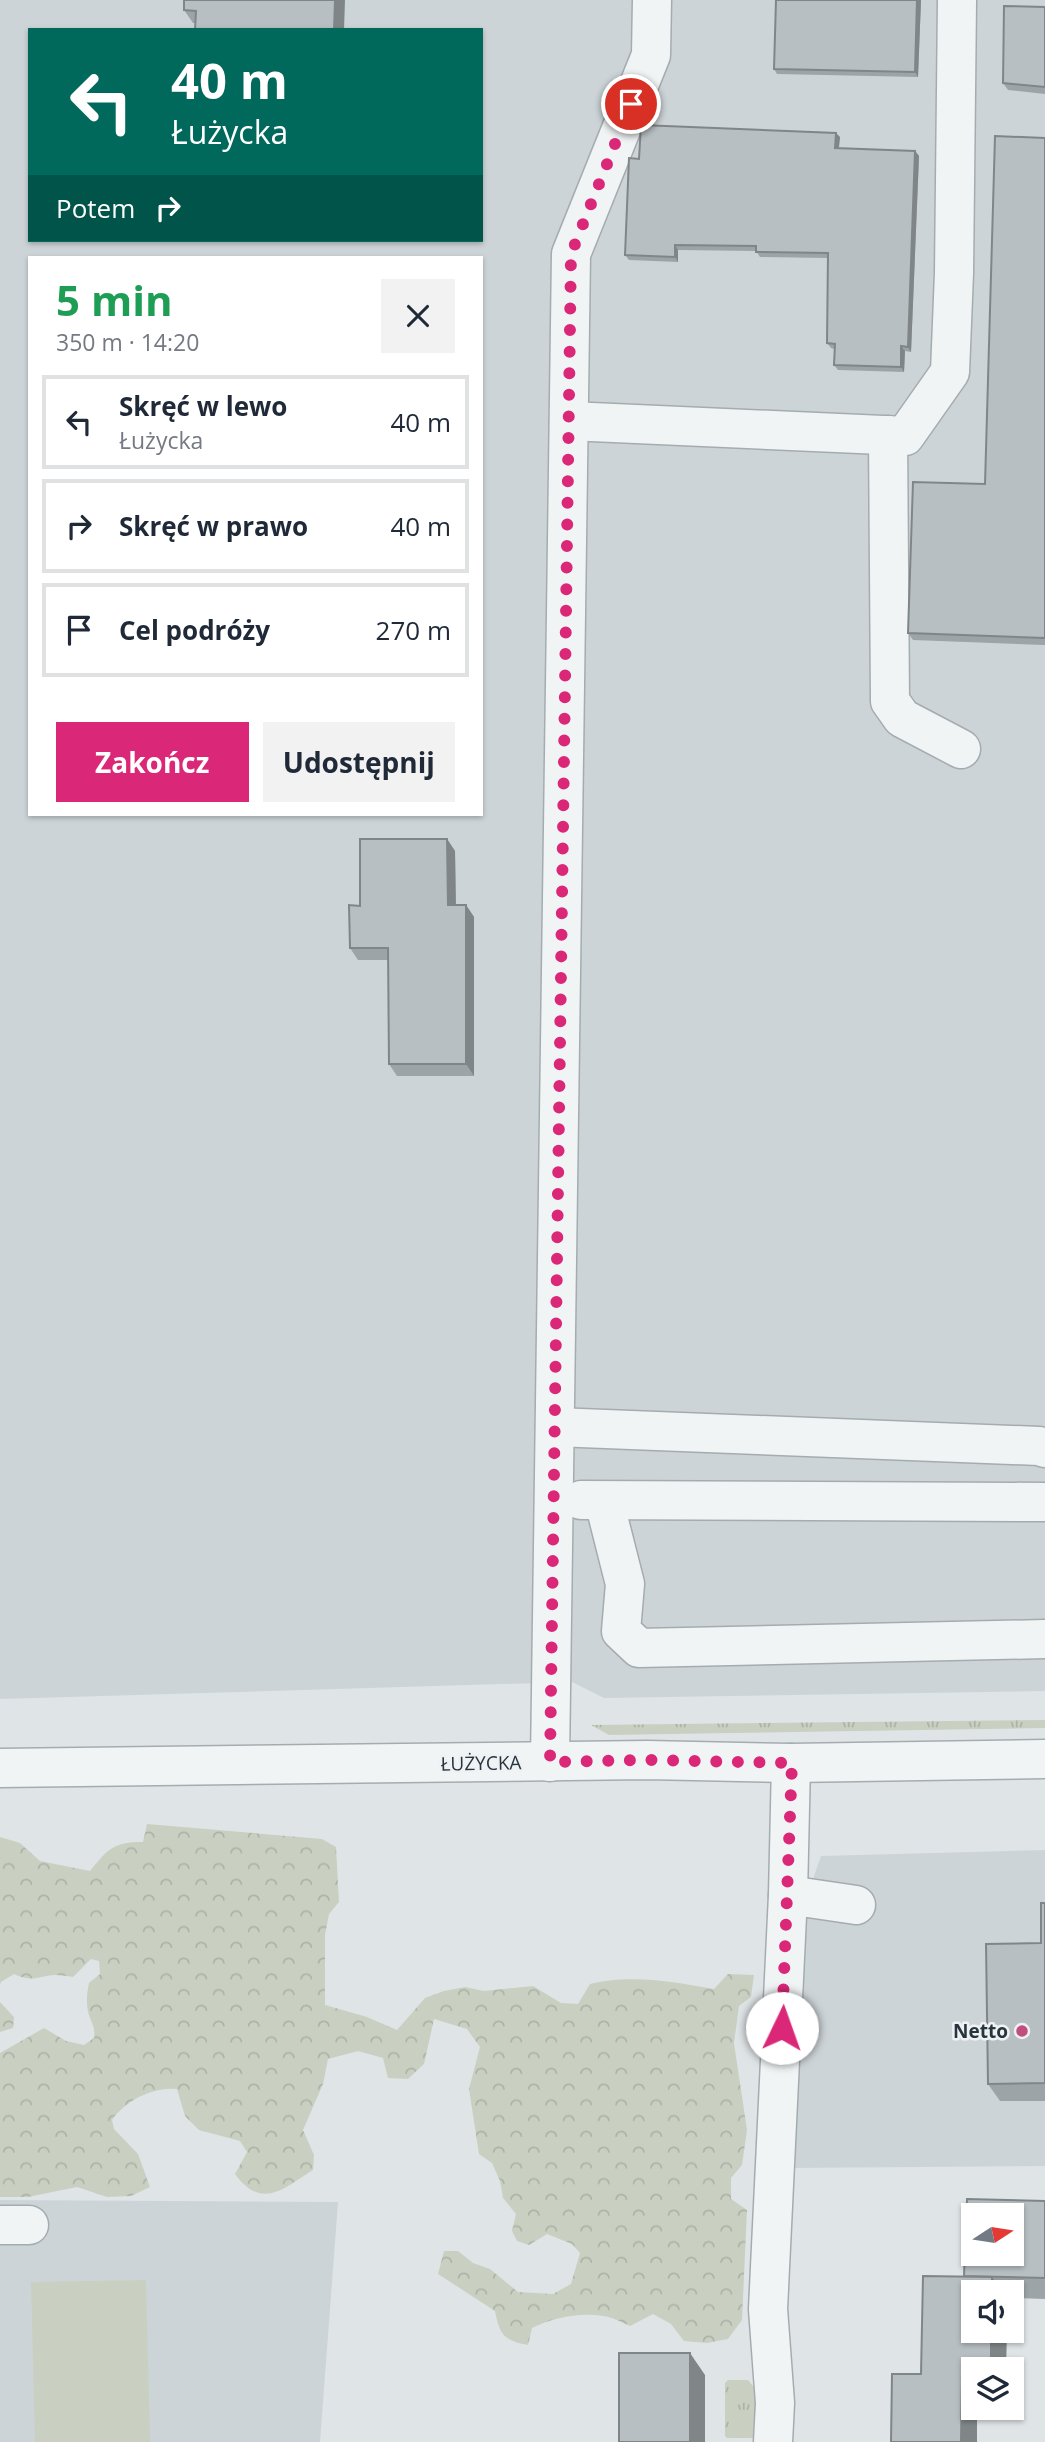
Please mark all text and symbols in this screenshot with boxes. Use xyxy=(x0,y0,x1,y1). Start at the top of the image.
text: 40 m xyxy=(171,47,288,113)
icon: left xyxy=(56,56,147,147)
pin xyxy=(601,74,661,134)
icon: arrive xyxy=(612,85,650,123)
text: Łużycka xyxy=(171,110,288,153)
icon: right xyxy=(149,189,187,227)
text: Potem xyxy=(56,190,135,226)
text: 5 min xyxy=(56,271,173,328)
button: close xyxy=(381,279,455,353)
text: 350 m · 14:20 xyxy=(56,326,199,358)
text: Skręć w lewo xyxy=(119,388,287,424)
icon: left xyxy=(60,403,98,441)
text: 40 m xyxy=(390,404,451,440)
text: Łużycka xyxy=(119,424,203,456)
icon: right xyxy=(60,507,98,545)
text: Skręć w prawo xyxy=(119,508,308,544)
text: 40 m xyxy=(390,508,451,544)
icon: arrive xyxy=(60,611,98,649)
text: Cel podróży xyxy=(119,612,270,648)
text: 270 m xyxy=(376,612,451,648)
button: Zakończ xyxy=(56,722,249,802)
button: Udostępnij xyxy=(263,722,455,802)
street label: ŁUŻYCKA xyxy=(440,1749,522,1777)
position arrow xyxy=(745,1991,819,2065)
place label: Netto xyxy=(953,2018,1008,2044)
marker: Netto xyxy=(1014,2023,1030,2039)
north arrow xyxy=(961,2203,1024,2266)
map controls xyxy=(961,2203,1024,2420)
button: sound xyxy=(961,2280,1024,2343)
button: layers xyxy=(961,2357,1024,2420)

